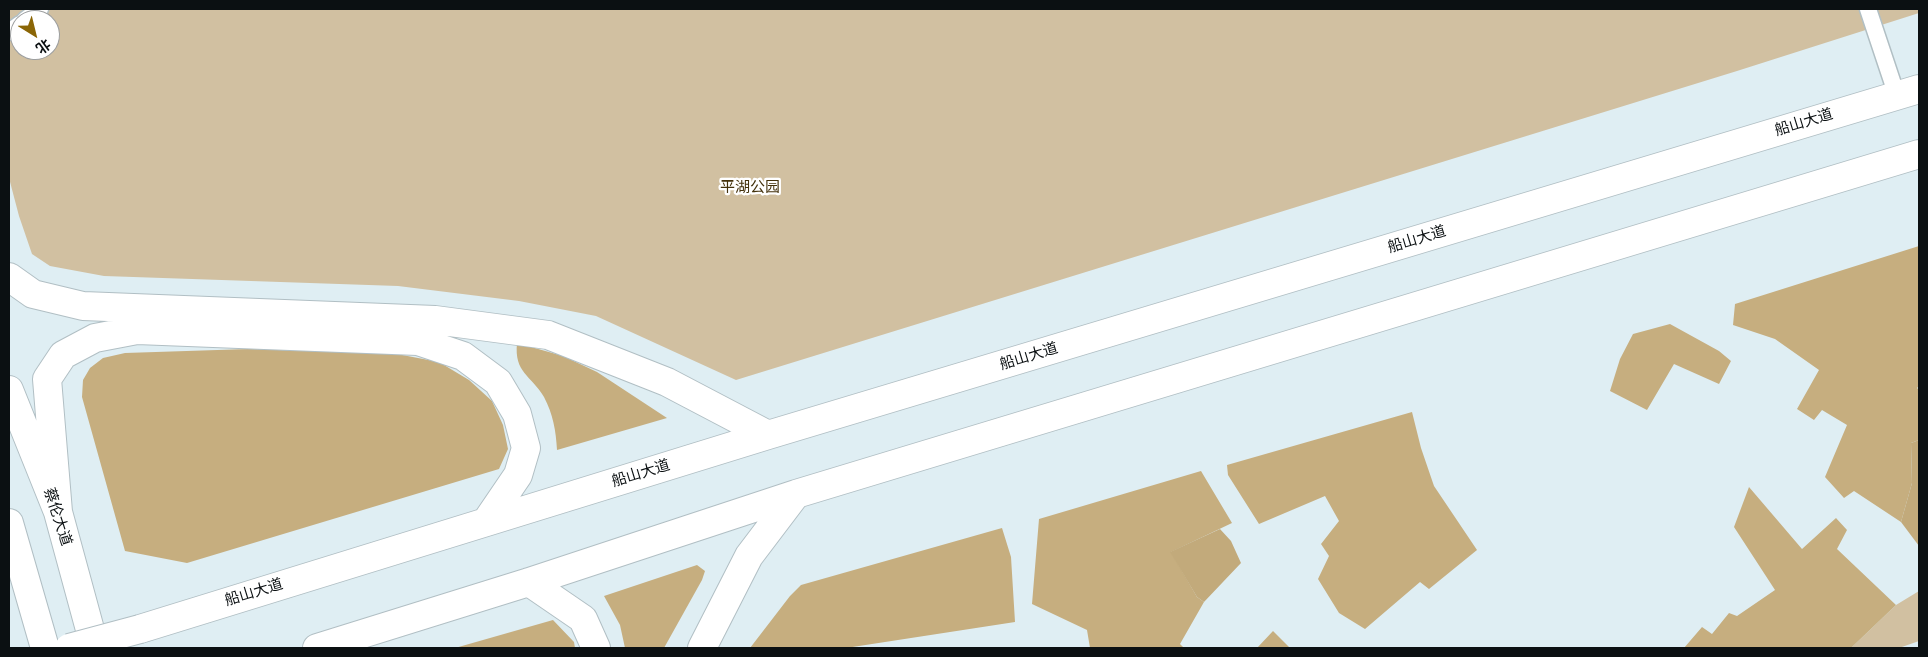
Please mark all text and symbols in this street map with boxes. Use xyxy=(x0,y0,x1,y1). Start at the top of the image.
north arrow xyxy=(10,10,60,60)
text: 北 xyxy=(33,36,54,57)
street label: 船山大道 xyxy=(1773,106,1835,140)
park label: 平湖公园 xyxy=(720,179,780,197)
street label: 船山大道 xyxy=(1386,223,1448,257)
street label: 船山大道 xyxy=(998,340,1060,374)
street label: 船山大道 xyxy=(610,457,672,491)
street label: 蔡伦大道 xyxy=(39,486,75,548)
street label: 船山大道 xyxy=(223,576,285,610)

